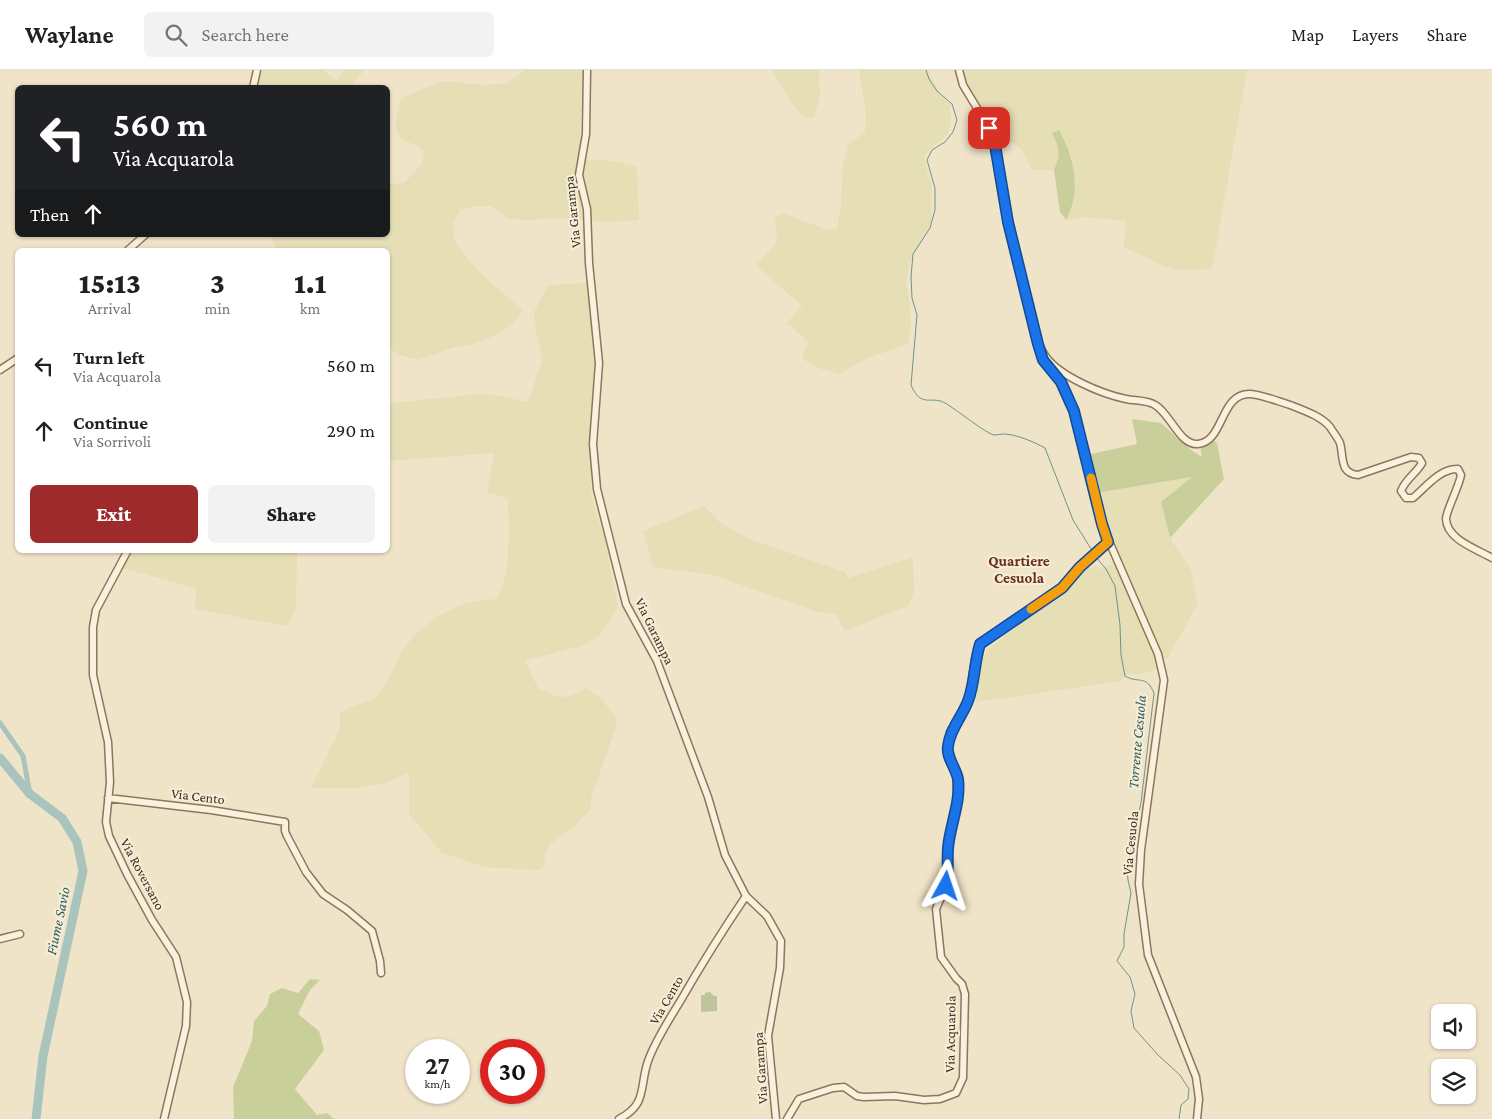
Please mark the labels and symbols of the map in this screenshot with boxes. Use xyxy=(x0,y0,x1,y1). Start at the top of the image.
pin xyxy=(968,107,1010,149)
street label: Via Garampa xyxy=(560,175,584,249)
district label: Quartiere Cesuola xyxy=(988,553,1050,586)
street label: Via Garampa xyxy=(632,595,678,667)
water label: Torrente Cesuola xyxy=(1125,694,1149,790)
street label: Via Cento xyxy=(170,785,226,807)
street label: Via Cesuola xyxy=(1119,809,1141,876)
street label: Via Roversano xyxy=(117,835,169,913)
position arrow xyxy=(919,859,971,911)
water label: Fiume Savio xyxy=(43,886,73,956)
street label: Via Cento xyxy=(646,973,686,1027)
street label: Via Acquarola xyxy=(941,995,959,1073)
street label: Via Garampa xyxy=(749,1031,770,1105)
speed limit sign: 30 xyxy=(480,1039,545,1104)

